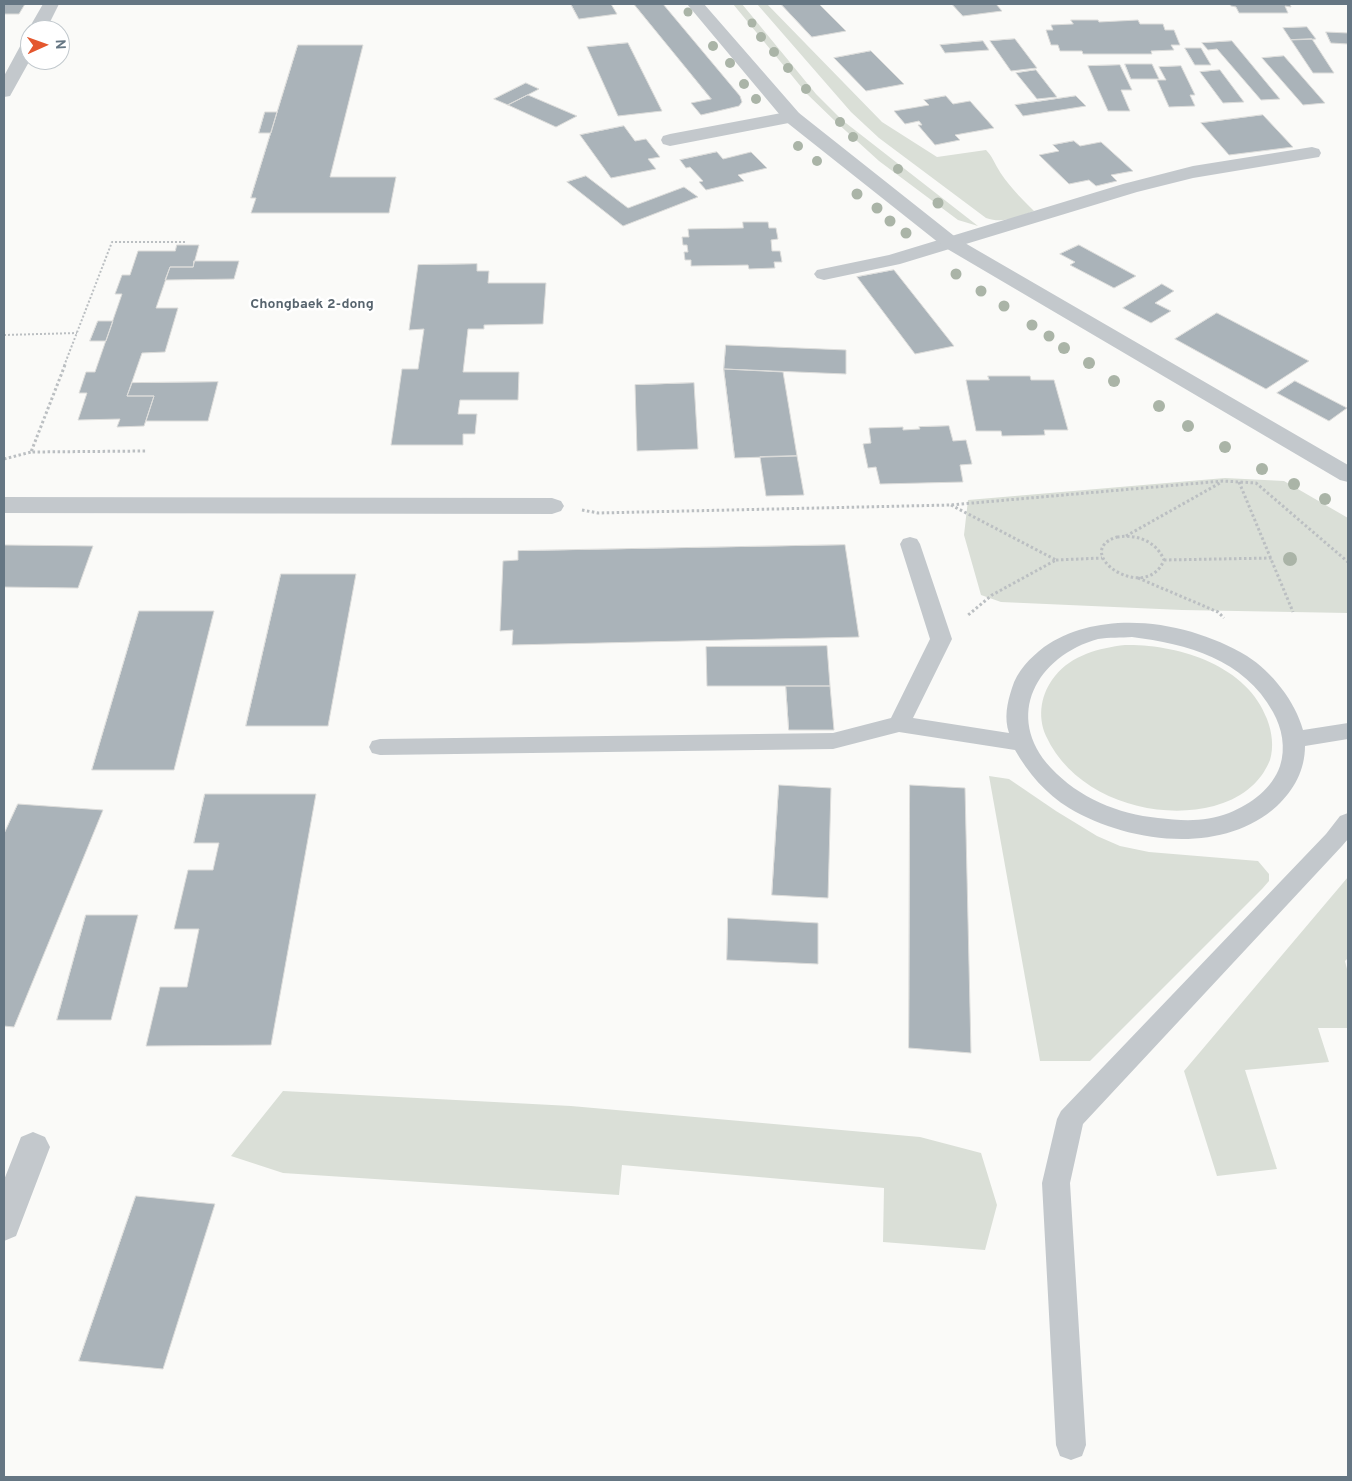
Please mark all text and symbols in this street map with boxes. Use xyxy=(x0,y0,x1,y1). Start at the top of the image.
north arrow xyxy=(20,20,70,70)
text: N xyxy=(51,39,68,50)
district label: Chongbaek 2-dong xyxy=(250,297,374,313)

